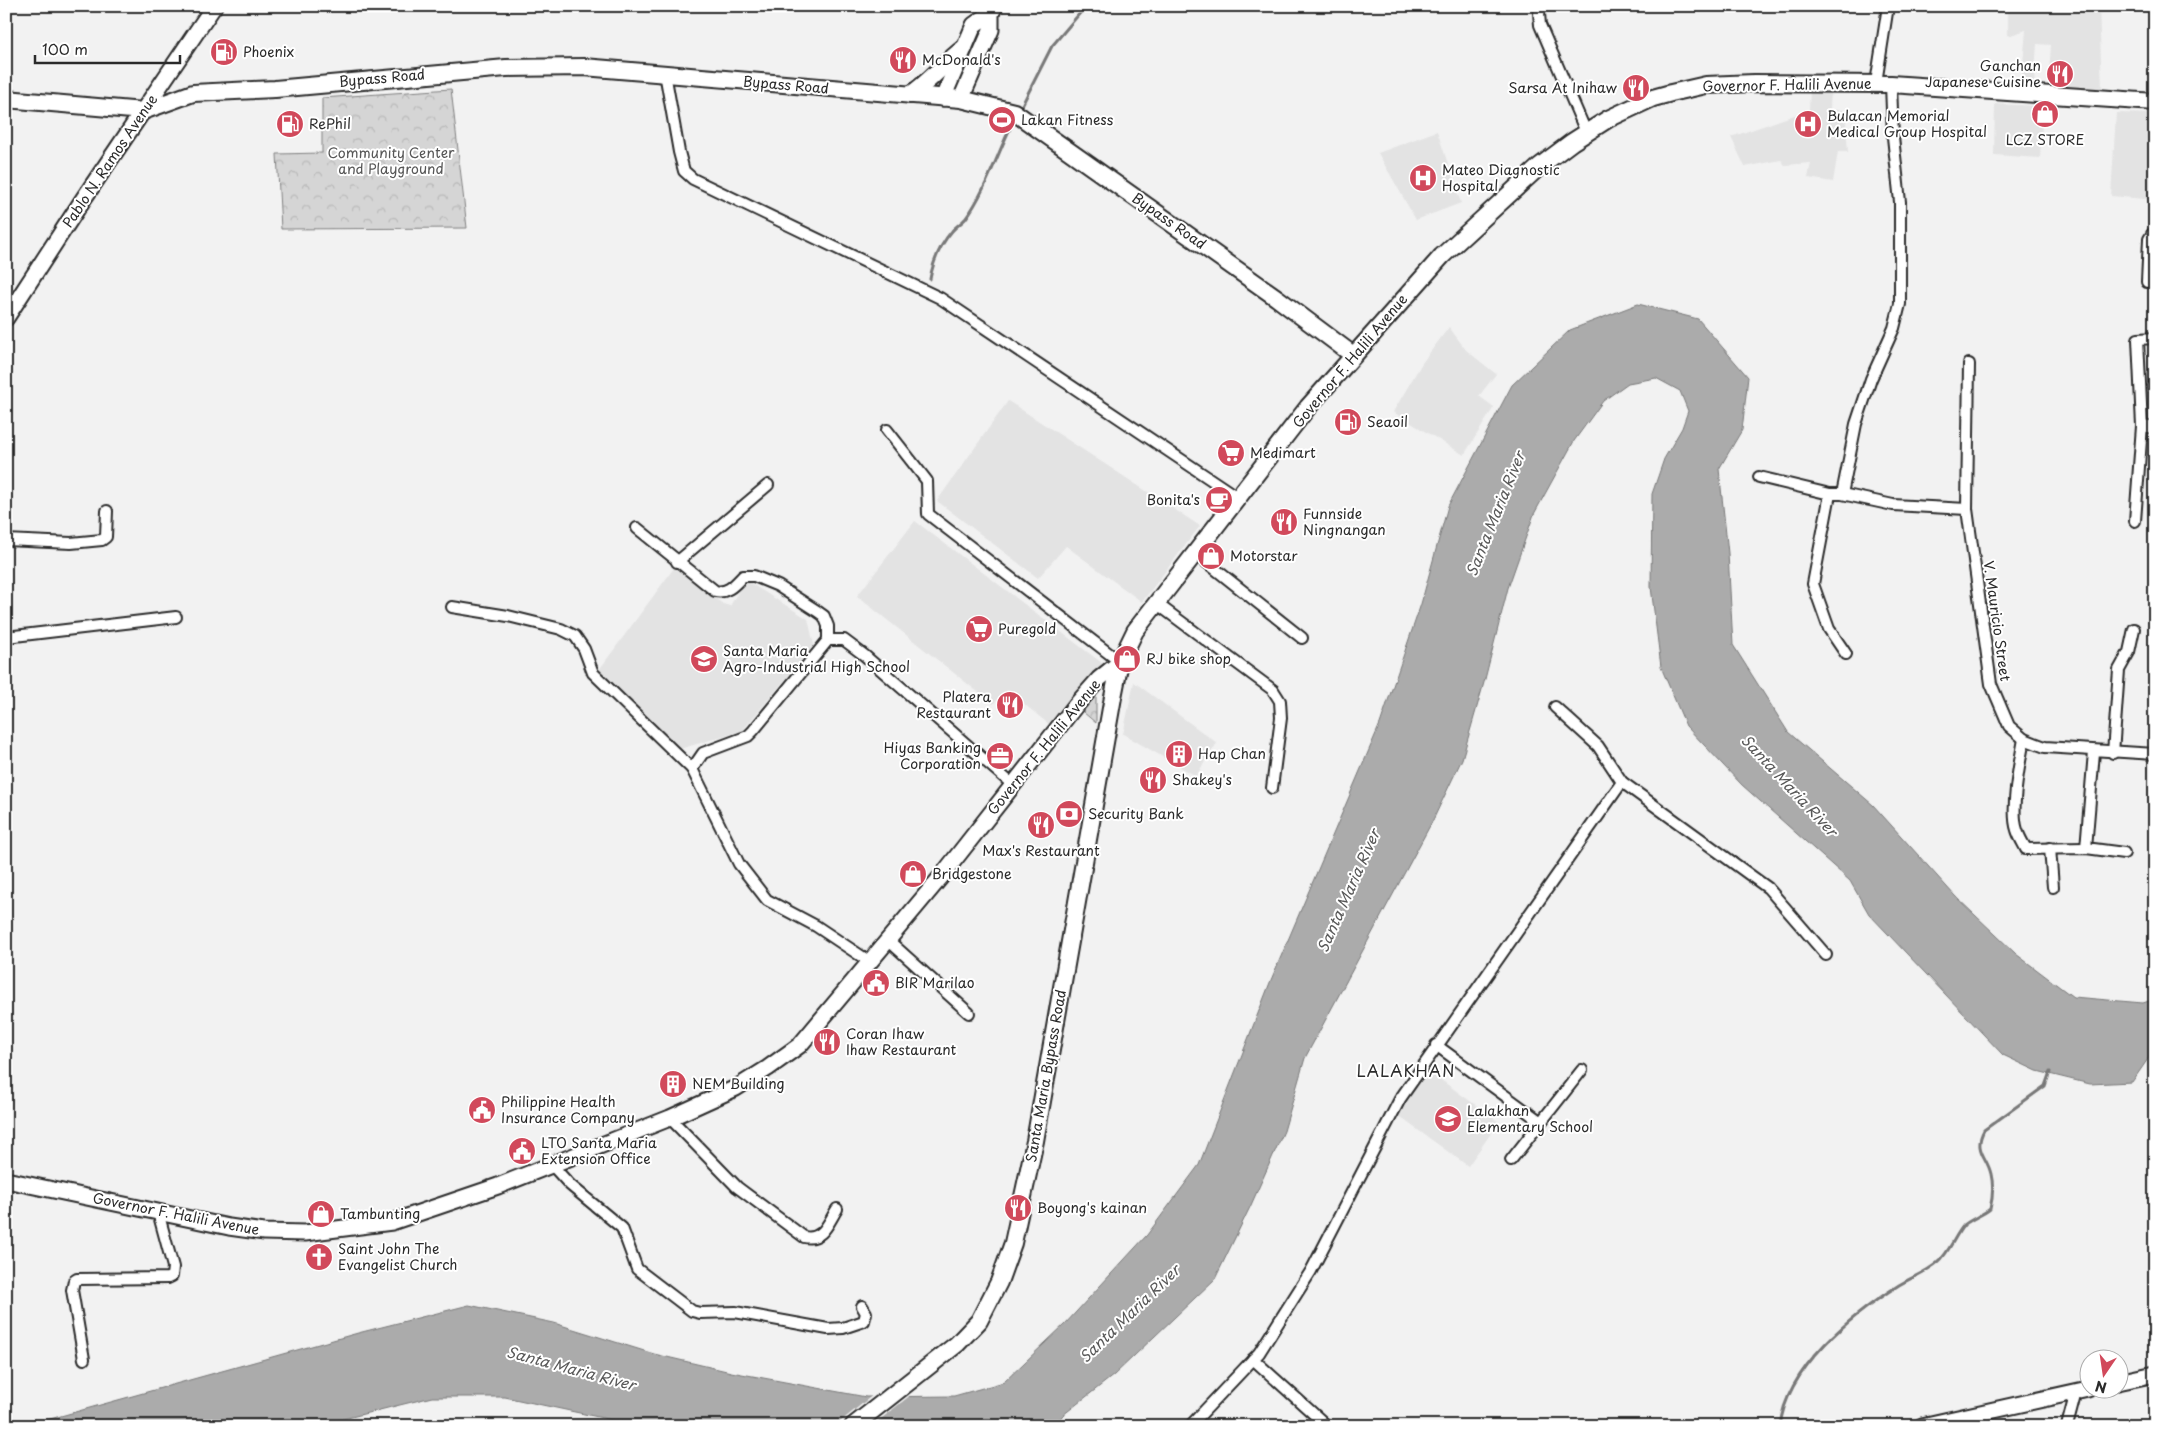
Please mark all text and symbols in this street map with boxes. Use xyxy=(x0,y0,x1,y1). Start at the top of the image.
scale bar xyxy=(35,32,180,64)
text: 100 m xyxy=(42,37,88,60)
fuel station icon: Phoenix xyxy=(209,37,239,67)
place label: Phoenix xyxy=(243,41,294,62)
restaurant icon: McDonald's xyxy=(888,45,918,75)
place label: McDonald's xyxy=(922,49,1001,70)
place label: Ganchan Japanese Cuisine xyxy=(1925,55,2041,92)
restaurant icon: Ganchan Japanese Cuisine xyxy=(2045,59,2075,89)
street label: Bypass Road xyxy=(338,63,426,92)
street label: Bypass Road xyxy=(742,70,830,99)
restaurant icon: Sarsa At Inihaw xyxy=(1621,73,1651,103)
street label: Governor F. Halili Avenue xyxy=(1702,73,1872,96)
place label: Sarsa At Inihaw xyxy=(1508,77,1618,98)
street label: Pablo N. Ramos Avenue xyxy=(57,90,162,232)
shop icon: LCZ STORE xyxy=(2030,99,2060,129)
sports icon: Lakan Fitness xyxy=(987,105,1017,135)
place label: Bulacan Memorial Medical Group Hospital xyxy=(1827,105,1987,142)
fuel station icon: RePhil xyxy=(275,109,305,139)
place label: Lakan Fitness xyxy=(1021,109,1114,130)
hospital icon: Bulacan Memorial Medical Group Hospital xyxy=(1793,109,1823,139)
place label: RePhil xyxy=(309,113,351,134)
place label: LCZ STORE xyxy=(2006,129,2084,150)
park label: Community Center and Playground xyxy=(327,142,455,179)
place label: Mateo Diagnostic Hospital xyxy=(1442,159,1560,196)
hospital icon: Mateo Diagnostic Hospital xyxy=(1408,163,1438,193)
street label: Bypass Road xyxy=(1128,187,1211,254)
street label: Governor F. Halili Avenue xyxy=(1287,289,1412,432)
fuel station icon: Seaoil xyxy=(1333,407,1363,437)
place label: Seaoil xyxy=(1367,411,1408,432)
supermarket icon: Medimart xyxy=(1216,438,1246,468)
place label: Medimart xyxy=(1250,442,1316,463)
water label: Santa Maria River xyxy=(1459,446,1531,579)
cafe icon: Bonita's xyxy=(1204,485,1234,515)
place label: Bonita's xyxy=(1147,489,1200,510)
place label: Funnside Ningnangan xyxy=(1303,503,1386,540)
restaurant icon: Funnside Ningnangan xyxy=(1269,507,1299,537)
shop icon: Motorstar xyxy=(1196,541,1226,571)
place label: Motorstar xyxy=(1230,545,1298,566)
street label: V. Mauricio Street xyxy=(1979,559,2016,683)
supermarket icon: Puregold xyxy=(964,614,994,644)
place label: Puregold xyxy=(998,618,1056,639)
place label: Santa Maria Agro-Industrial High School xyxy=(723,640,910,677)
school or university icon: Santa Maria Agro-Industrial High School xyxy=(689,644,719,674)
shop icon: RJ bike shop xyxy=(1112,644,1142,674)
place label: RJ bike shop xyxy=(1146,648,1231,669)
street label: Governor F. Halili Avenue xyxy=(982,674,1105,819)
place label: Platera Restaurant xyxy=(916,686,991,723)
restaurant icon: Platera Restaurant xyxy=(995,690,1025,720)
water label: Santa Maria River xyxy=(1737,729,1845,843)
place label: Hiyas Banking Corporation xyxy=(884,737,981,774)
building icon: Hap Chan xyxy=(1164,739,1194,769)
office icon: Hiyas Banking Corporation xyxy=(985,741,1015,771)
place label: Hap Chan xyxy=(1198,743,1266,764)
restaurant icon: Shakey's xyxy=(1138,765,1168,795)
place label: Shakey's xyxy=(1172,769,1232,790)
bank icon: Security Bank xyxy=(1054,799,1084,829)
place label: Security Bank xyxy=(1088,803,1184,824)
restaurant icon: Max's Restaurant xyxy=(1026,810,1056,840)
water label: Santa Maria River xyxy=(1310,824,1386,955)
place label: Max's Restaurant xyxy=(982,840,1100,861)
shop icon: Bridgestone xyxy=(898,859,928,889)
place label: Bridgestone xyxy=(932,863,1012,884)
public building icon: BIR Marilao xyxy=(861,968,891,998)
place label: BIR Marilao xyxy=(895,972,975,993)
street label: Santa Maria Bypass Road xyxy=(1020,988,1071,1164)
place label: Coran Ihaw Ihaw Restaurant xyxy=(846,1023,957,1060)
restaurant icon: Coran Ihaw Ihaw Restaurant xyxy=(812,1027,842,1057)
district label: LALAKHAN xyxy=(1356,1058,1456,1082)
building icon: NEM Building xyxy=(658,1069,688,1099)
place label: NEM Building xyxy=(692,1073,785,1094)
place label: Philippine Health Insurance Company xyxy=(501,1091,635,1128)
public building icon: Philippine Health Insurance Company xyxy=(467,1095,497,1125)
place label: Lalakhan Elementary School xyxy=(1467,1100,1593,1137)
school or university icon: Lalakhan Elementary School xyxy=(1433,1104,1463,1134)
place label: LTO Santa Maria Extension Office xyxy=(541,1132,657,1169)
public building icon: LTO Santa Maria Extension Office xyxy=(507,1136,537,1166)
street label: Governor F. Halili Avenue xyxy=(91,1187,262,1240)
restaurant icon: Boyong's kainan xyxy=(1003,1193,1033,1223)
place label: Boyong's kainan xyxy=(1037,1197,1147,1218)
shop icon: Tambunting xyxy=(306,1199,336,1229)
place label: Tambunting xyxy=(340,1203,420,1224)
place label: Saint John The Evangelist Church xyxy=(338,1238,457,1275)
church icon: Saint John The Evangelist Church xyxy=(304,1242,334,1272)
water label: Santa Maria River xyxy=(1073,1257,1186,1367)
water label: Santa Maria River xyxy=(505,1339,640,1396)
north arrow xyxy=(2078,1350,2128,1400)
text: N xyxy=(2093,1376,2109,1399)

